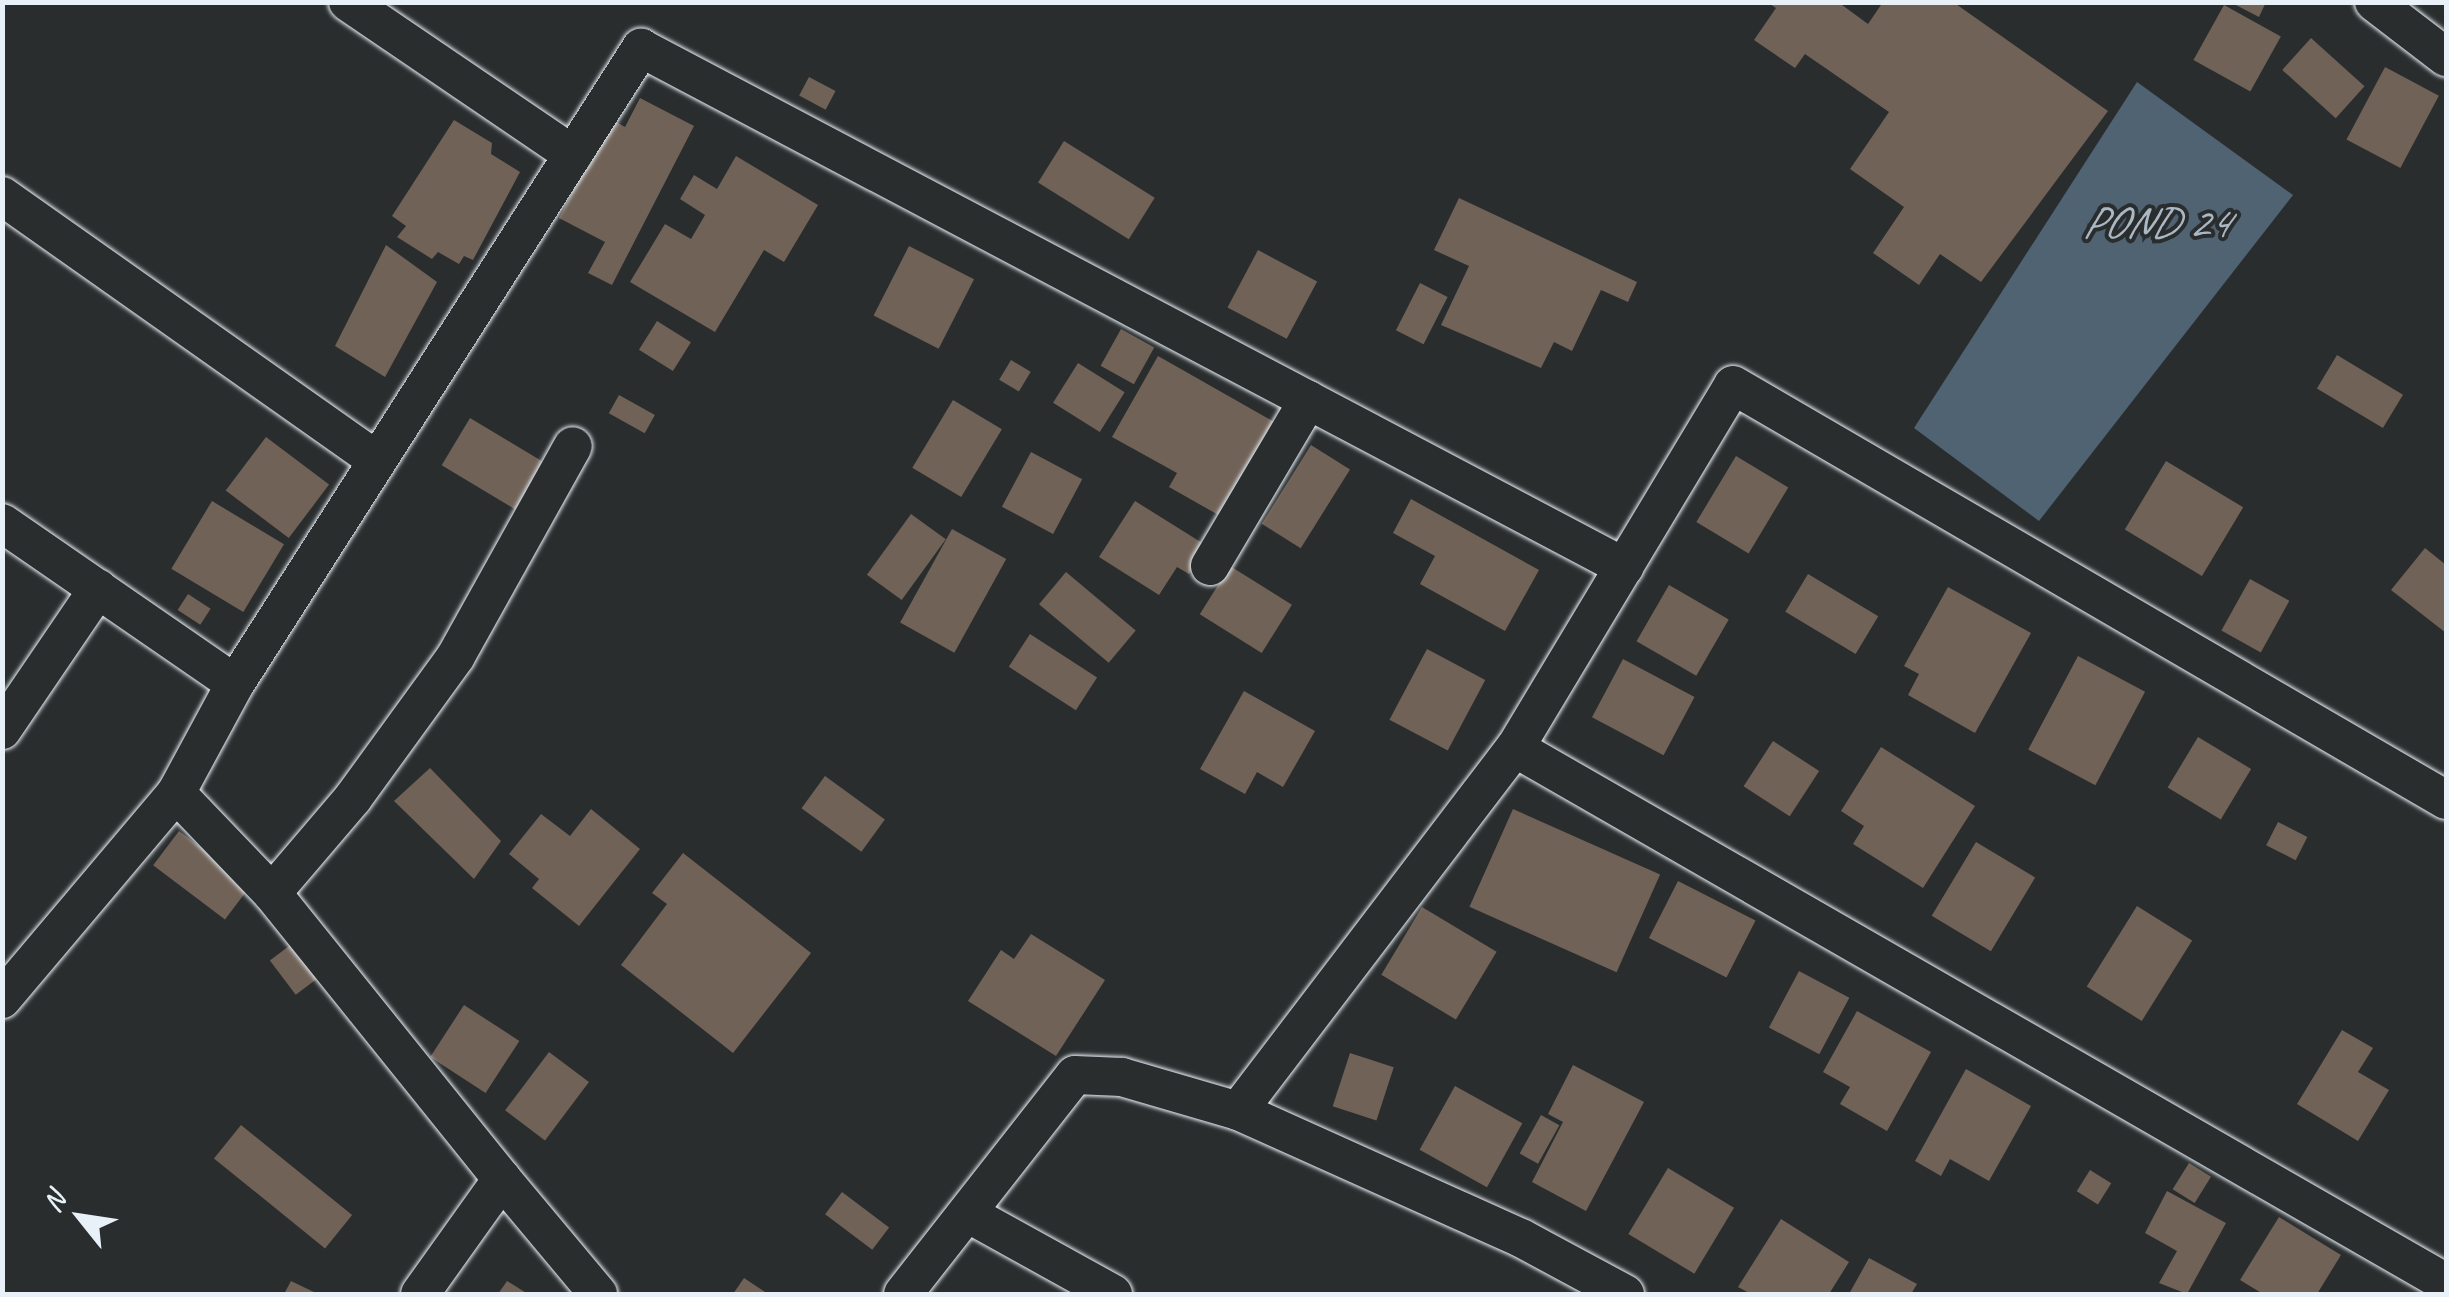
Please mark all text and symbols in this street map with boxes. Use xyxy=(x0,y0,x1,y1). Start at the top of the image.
water label: POND 24 xyxy=(2082,196,2228,250)
north arrow xyxy=(30,1167,130,1267)
text: N xyxy=(34,1185,73,1218)

